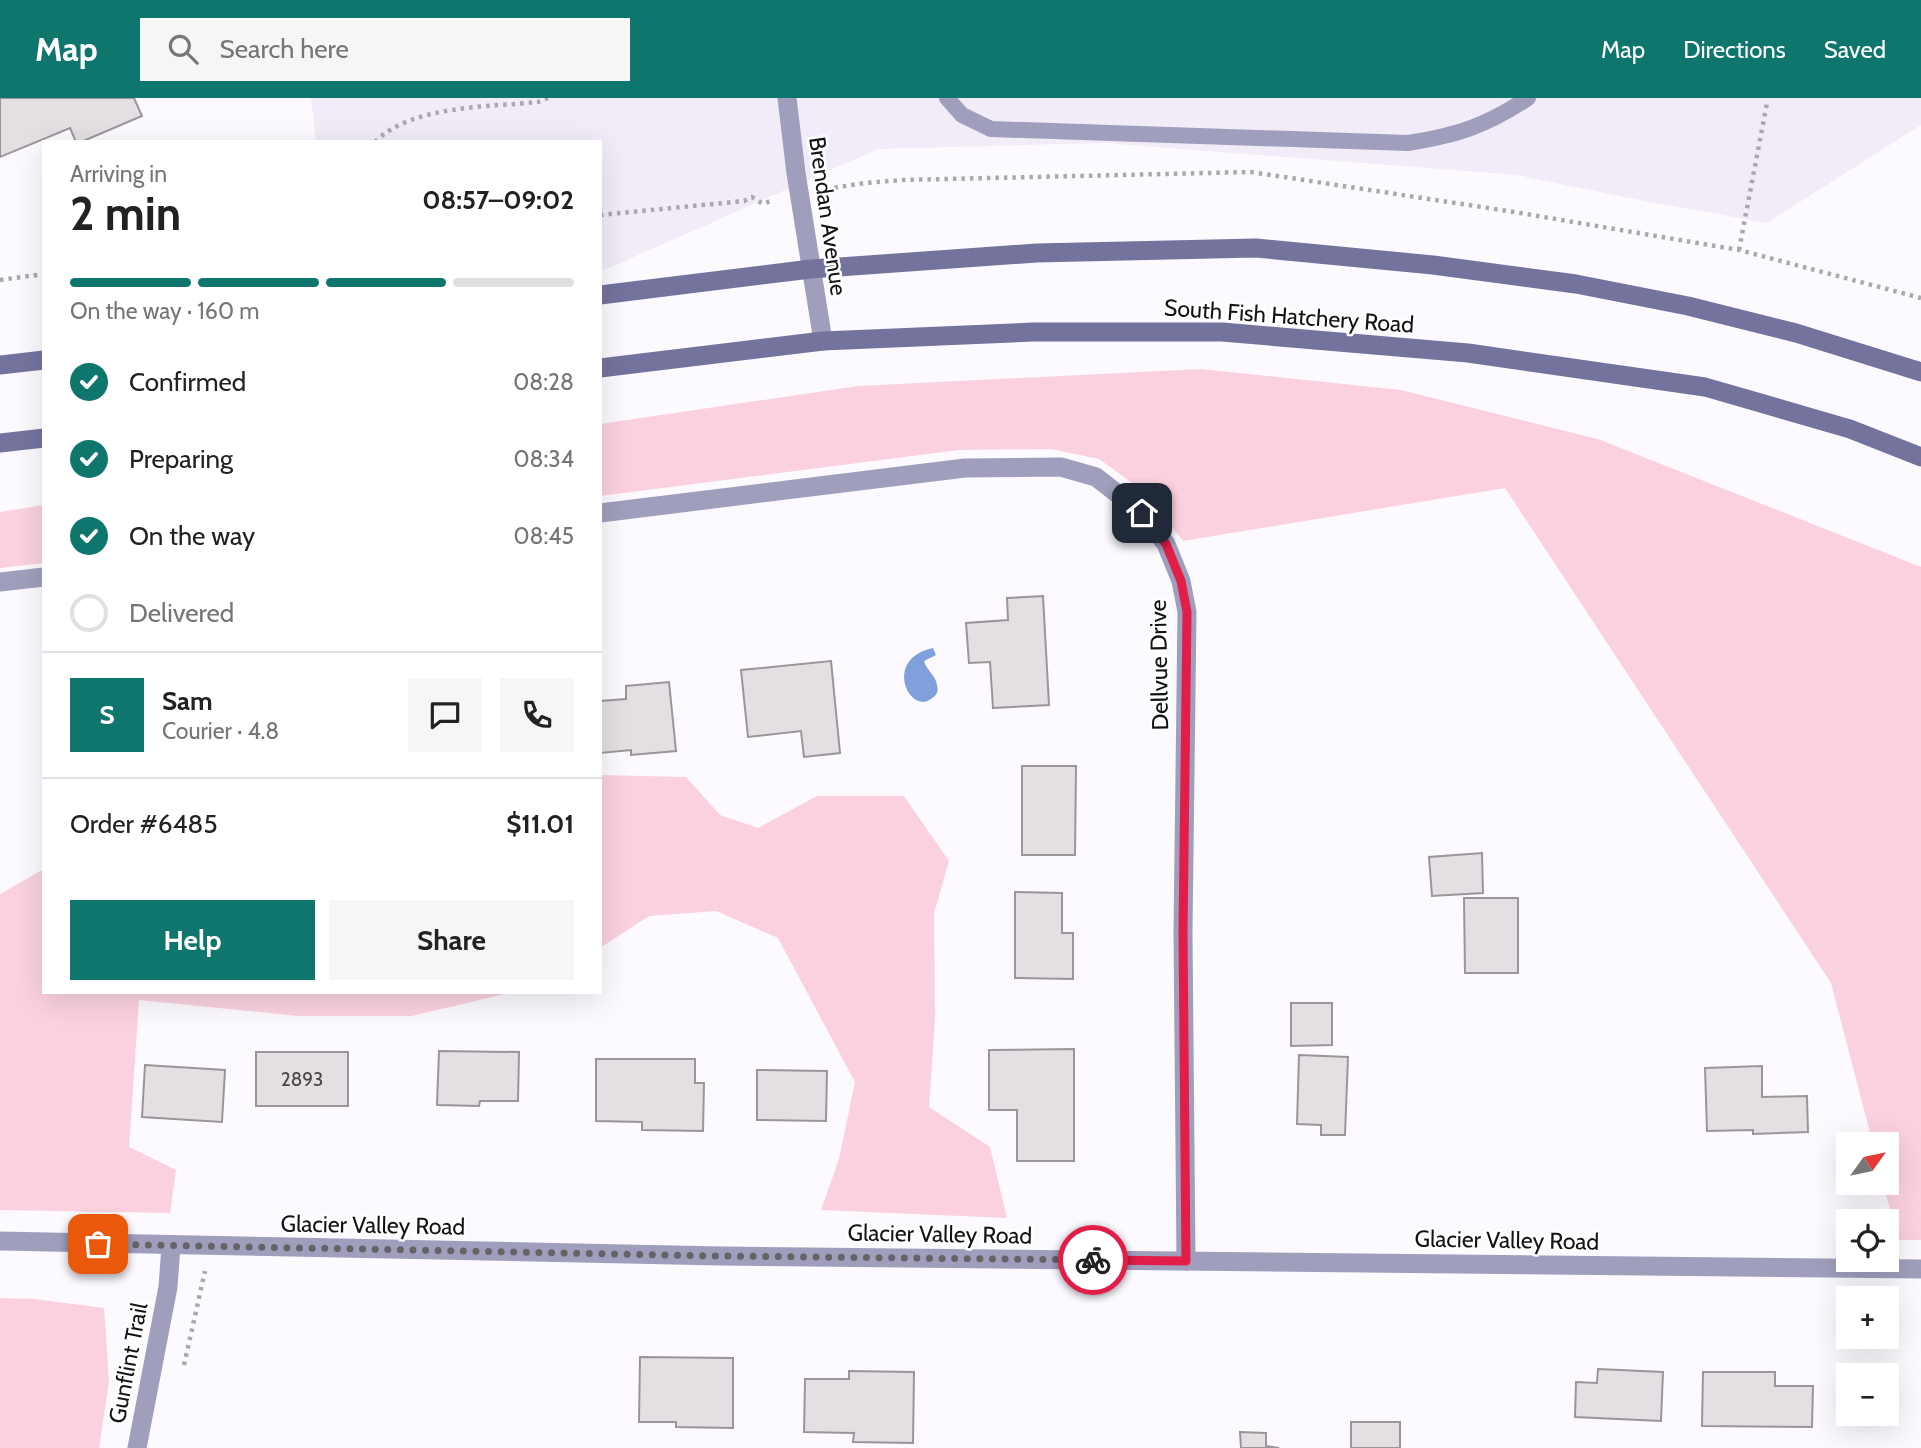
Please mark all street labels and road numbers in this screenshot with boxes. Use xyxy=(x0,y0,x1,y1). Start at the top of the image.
street label: Brendan Avenue xyxy=(803,135,853,297)
street label: South Fish Hatchery Road xyxy=(1163,293,1415,339)
street label: Dellvue Drive xyxy=(1144,599,1174,731)
street label: Glacier Valley Road xyxy=(280,1209,466,1241)
street label: Glacier Valley Road xyxy=(847,1218,1033,1250)
street label: Glacier Valley Road xyxy=(1414,1224,1600,1256)
street label: Gunflint Trail xyxy=(103,1300,154,1426)

